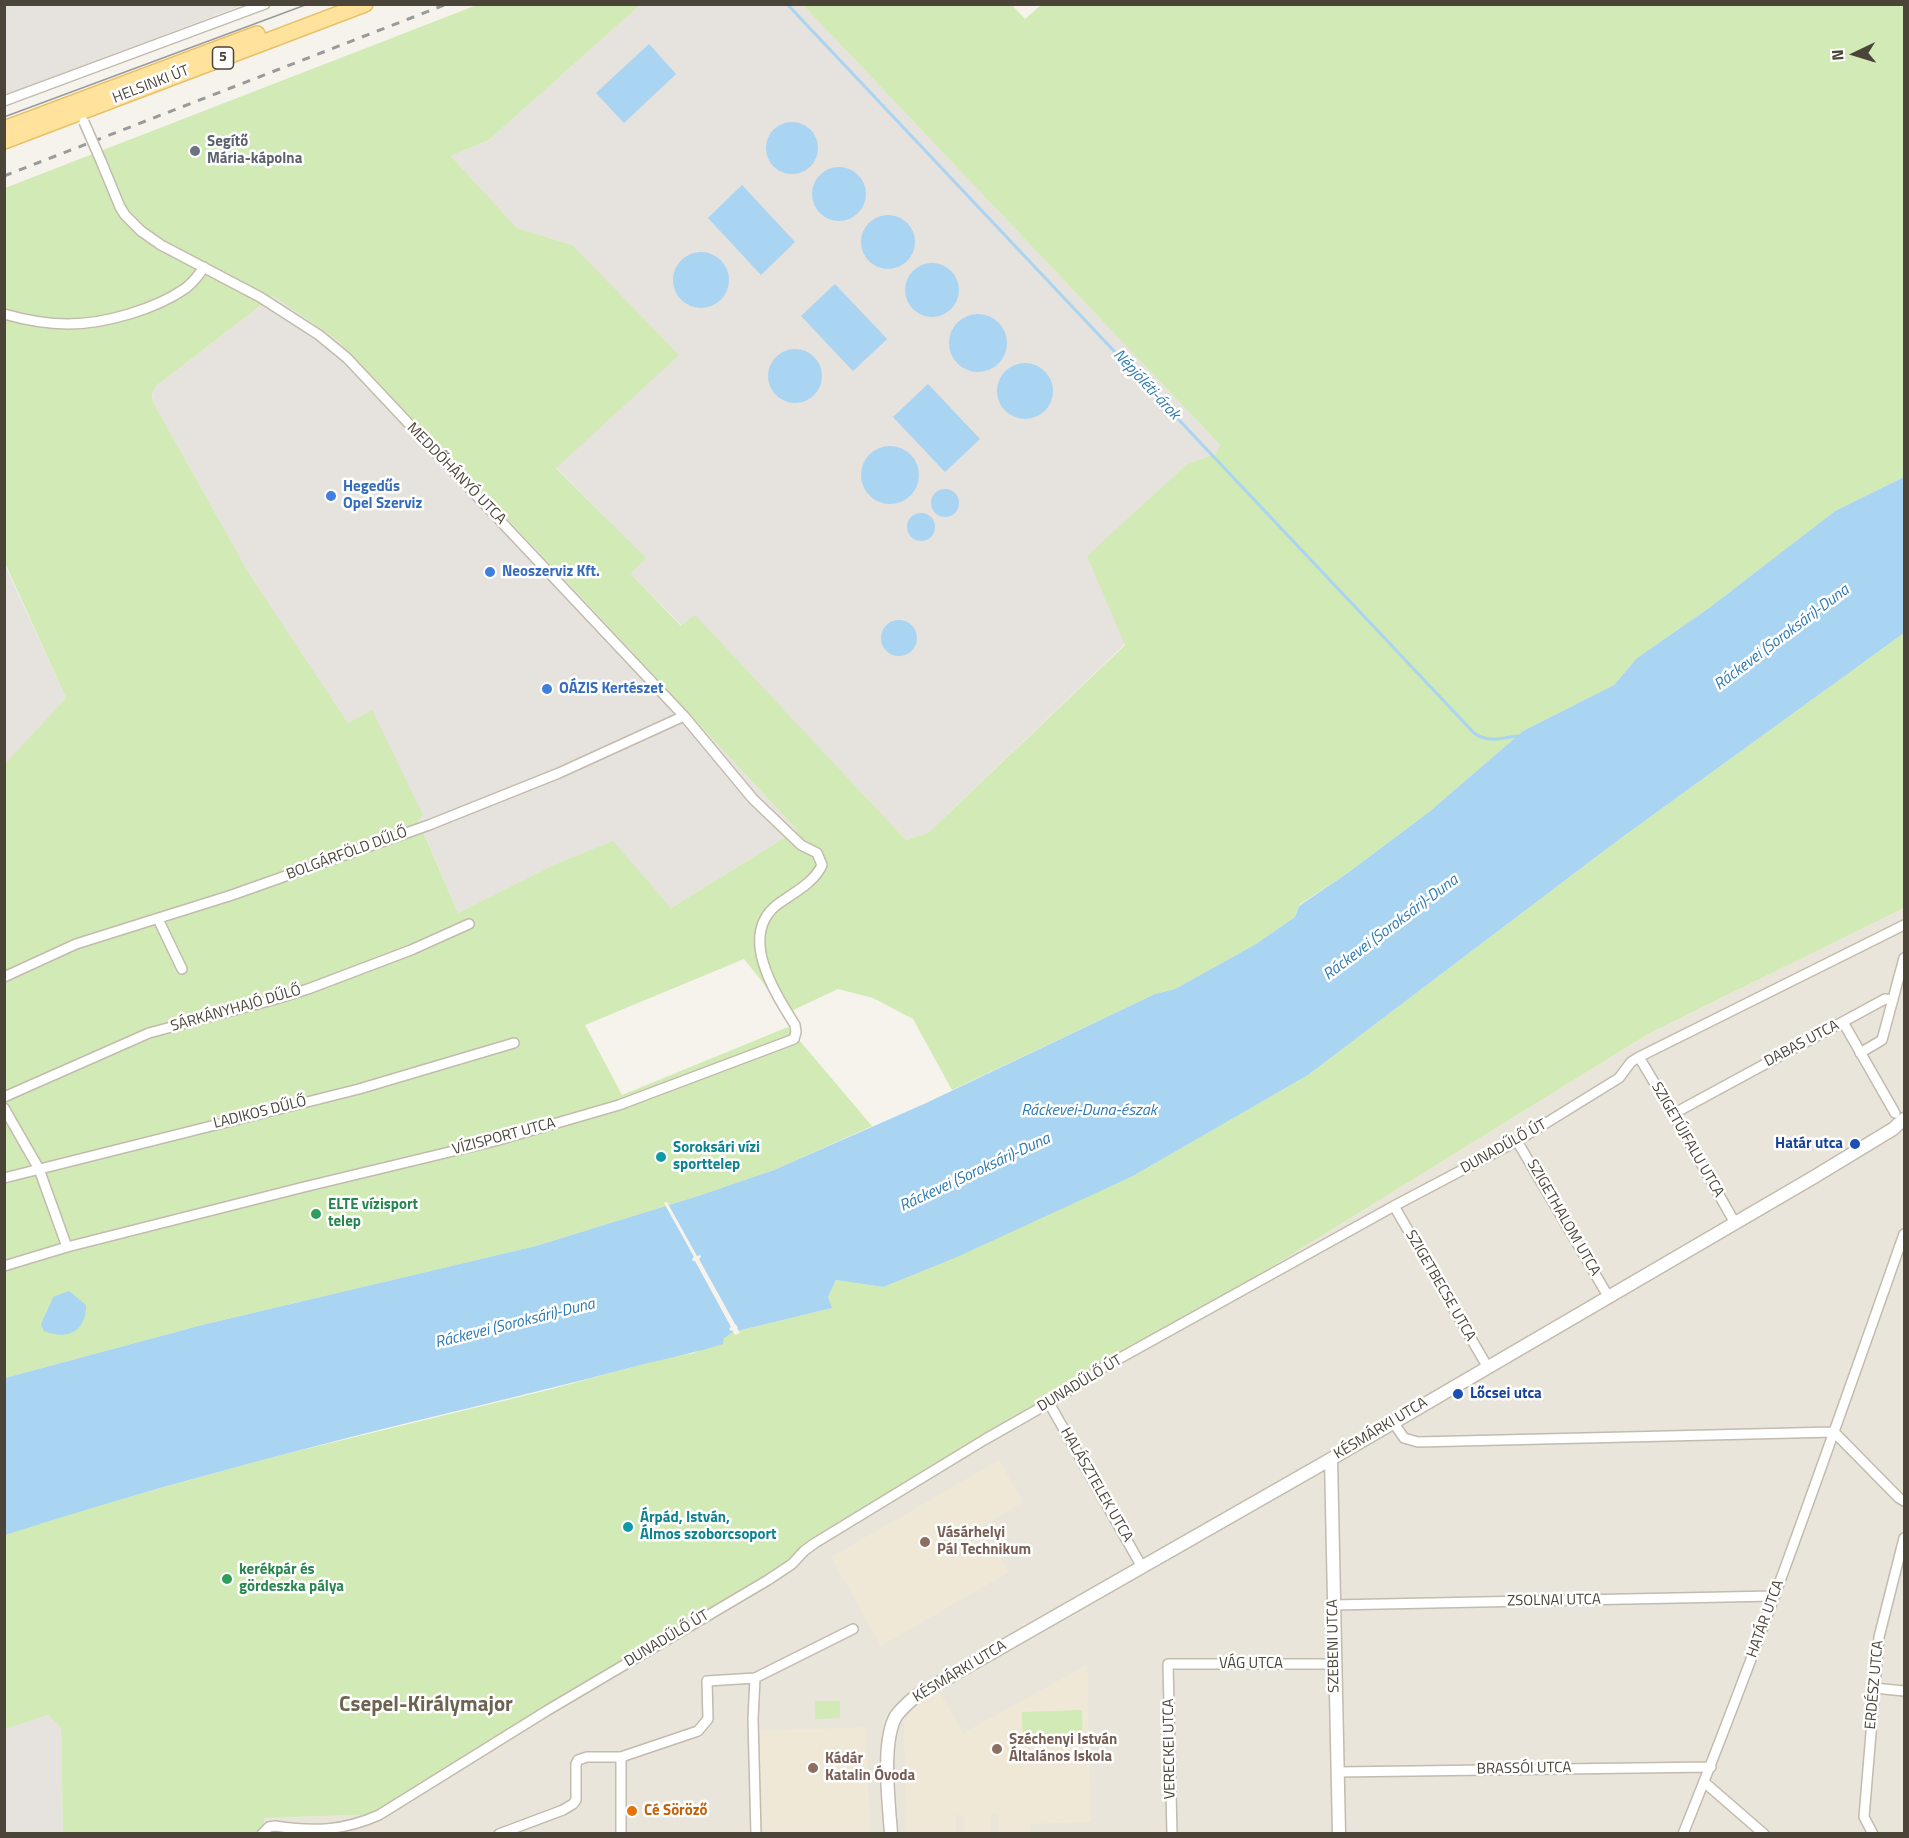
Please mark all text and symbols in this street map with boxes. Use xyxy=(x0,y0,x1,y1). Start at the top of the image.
north arrow xyxy=(1825,24,1885,84)
road number: 5 xyxy=(212,47,234,69)
text: N xyxy=(1825,49,1849,62)
street label: HELSINKI ÚT xyxy=(110,62,192,108)
place label: Segítő Mária-kápolna xyxy=(207,133,302,168)
marker: Segítő Mária-kápolna xyxy=(188,144,202,158)
water label: Népjóléti-árok xyxy=(1109,346,1183,424)
street label: MEDDŐHÁNYÓ UTCA xyxy=(403,419,509,529)
place label: Hegedűs Opel Szerviz xyxy=(343,478,422,513)
marker: Hegedűs Opel Szerviz xyxy=(324,489,338,503)
place label: Neoszerviz Kft. xyxy=(502,563,600,581)
marker: Neoszerviz Kft. xyxy=(483,565,497,579)
water label: Ráckevei (Soroksári)-Duna xyxy=(1711,581,1853,695)
place label: OÁZIS Kertészet xyxy=(559,680,663,698)
marker: OÁZIS Kertészet xyxy=(540,682,554,696)
street label: BOLGÁRFÖLD DŰLŐ xyxy=(284,824,410,884)
water label: Ráckevei (Soroksári)-Duna xyxy=(1320,871,1462,985)
street label: SÁRKÁNYHAJÓ DŰLŐ xyxy=(169,982,303,1036)
street label: DABAS UTCA xyxy=(1761,1017,1843,1071)
street label: SZIGETÚJFALU UTCA xyxy=(1647,1079,1727,1201)
street label: LADIKOS DŰLŐ xyxy=(212,1093,308,1133)
water label: Ráckevei-Duna-észak xyxy=(1021,1101,1157,1121)
street label: VÍZISPORT UTCA xyxy=(451,1115,557,1159)
street label: DUNADŰLŐ ÚT xyxy=(1458,1116,1550,1178)
water label: Ráckevei (Soroksári)-Duna xyxy=(897,1130,1053,1216)
place label: Határ utca xyxy=(1775,1135,1843,1153)
marker: Határ utca xyxy=(1848,1137,1862,1151)
place label: Soroksári vízi sporttelep xyxy=(673,1139,760,1174)
marker: Soroksári vízi sporttelep xyxy=(654,1150,668,1164)
street label: SZIGETHALOM UTCA xyxy=(1522,1157,1604,1279)
place label: ELTE vízisport telep xyxy=(328,1196,418,1231)
marker: ELTE vízisport telep xyxy=(309,1207,323,1221)
street label: SZIGETBECSE UTCA xyxy=(1401,1227,1479,1345)
water label: Ráckevei (Soroksári)-Duna xyxy=(433,1295,597,1353)
street label: DUNADŰLŐ ÚT xyxy=(1034,1352,1126,1416)
place label: Lőcsei utca xyxy=(1470,1385,1542,1403)
marker: Lőcsei utca xyxy=(1451,1387,1465,1401)
street label: KÉSMÁRKI UTCA xyxy=(1331,1394,1431,1464)
street label: HALÁSZTELEK UTCA xyxy=(1056,1425,1136,1545)
place label: Árpád, István, Álmos szoborcsoport xyxy=(640,1509,777,1544)
marker: Árpád, István, Álmos szoborcsoport xyxy=(621,1520,635,1534)
place label: Vásárhelyi Pál Technikum xyxy=(937,1524,1031,1559)
marker: Vásárhelyi Pál Technikum xyxy=(918,1535,932,1549)
place label: kerékpár és gördeszka pálya xyxy=(239,1561,344,1596)
marker: kerékpár és gördeszka pálya xyxy=(220,1572,234,1586)
street label: HATÁR UTCA xyxy=(1744,1578,1788,1660)
street label: ZSOLNAI UTCA xyxy=(1507,1591,1601,1611)
street label: SZEBENI UTCA xyxy=(1324,1599,1344,1693)
street label: DUNADŰLŐ ÚT xyxy=(621,1607,713,1671)
street label: KÉSMÁRKI UTCA xyxy=(910,1637,1010,1707)
street label: ERDÉSZ UTCA xyxy=(1862,1640,1888,1730)
street label: VÁG UTCA xyxy=(1219,1655,1283,1673)
district label: Csepel-Királymajor xyxy=(339,1693,513,1719)
street label: VERECKEI UTCA xyxy=(1160,1698,1180,1800)
place label: Széchenyi István Általános Iskola xyxy=(1009,1731,1117,1766)
marker: Széchenyi István Általános Iskola xyxy=(990,1742,1004,1756)
place label: Kádár Katalin Óvoda xyxy=(825,1750,915,1785)
street label: BRASSÓI UTCA xyxy=(1476,1759,1572,1779)
marker: Kádár Katalin Óvoda xyxy=(806,1761,820,1775)
place label: Cé Söröző xyxy=(644,1802,707,1820)
marker: Cé Söröző xyxy=(625,1804,639,1818)

